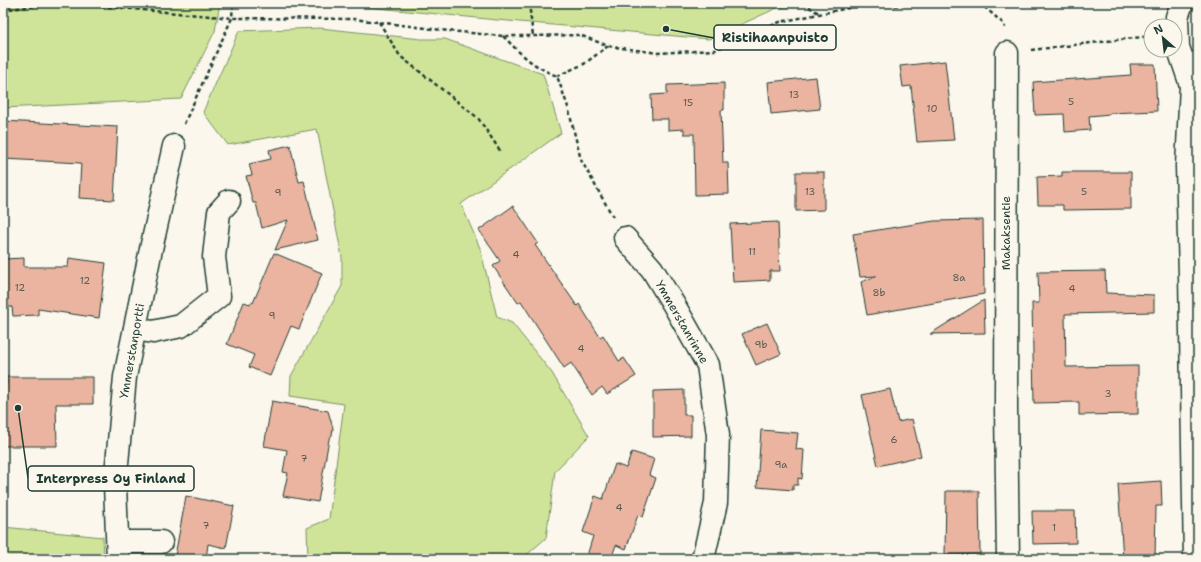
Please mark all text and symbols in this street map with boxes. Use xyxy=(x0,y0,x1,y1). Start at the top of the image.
north arrow xyxy=(1143,18,1183,58)
text: N xyxy=(1151,21,1166,38)
callout: Ristihaanpuisto xyxy=(714,25,836,50)
text: Ristihaanpuisto xyxy=(722,29,828,46)
house number: 13 xyxy=(789,88,799,101)
house number: 5 xyxy=(1068,95,1074,108)
house number: 15 xyxy=(683,96,693,109)
house number: 10 xyxy=(927,102,937,115)
house number: 13 xyxy=(805,185,815,198)
house number: 5 xyxy=(1081,185,1087,198)
house number: 9 xyxy=(275,186,282,199)
street label: Makaksentie xyxy=(998,196,1014,270)
house number: 11 xyxy=(748,245,756,258)
house number: 4 xyxy=(513,248,520,261)
house number: 8a xyxy=(953,271,966,284)
house number: 12 xyxy=(80,274,90,287)
street label: Ymmerstanrinne xyxy=(652,277,712,367)
house number: 12 xyxy=(15,281,25,294)
house number: 4 xyxy=(1069,282,1076,295)
house number: 8b xyxy=(873,286,886,299)
street label: Ymmerstanportti xyxy=(116,302,148,400)
house number: 9 xyxy=(269,309,276,322)
house number: 9b xyxy=(755,338,768,351)
house number: 4 xyxy=(578,342,585,355)
house number: 3 xyxy=(1105,387,1112,400)
house number: 6 xyxy=(891,433,898,446)
house number: 7 xyxy=(301,452,308,465)
house number: 9a xyxy=(774,458,788,471)
callout: Interpress Oy Finland xyxy=(28,466,194,491)
text: Interpress Oy Finland xyxy=(36,470,186,487)
house number: 4 xyxy=(616,501,623,514)
house number: 7 xyxy=(203,519,210,532)
house number: 1 xyxy=(1052,521,1056,534)

